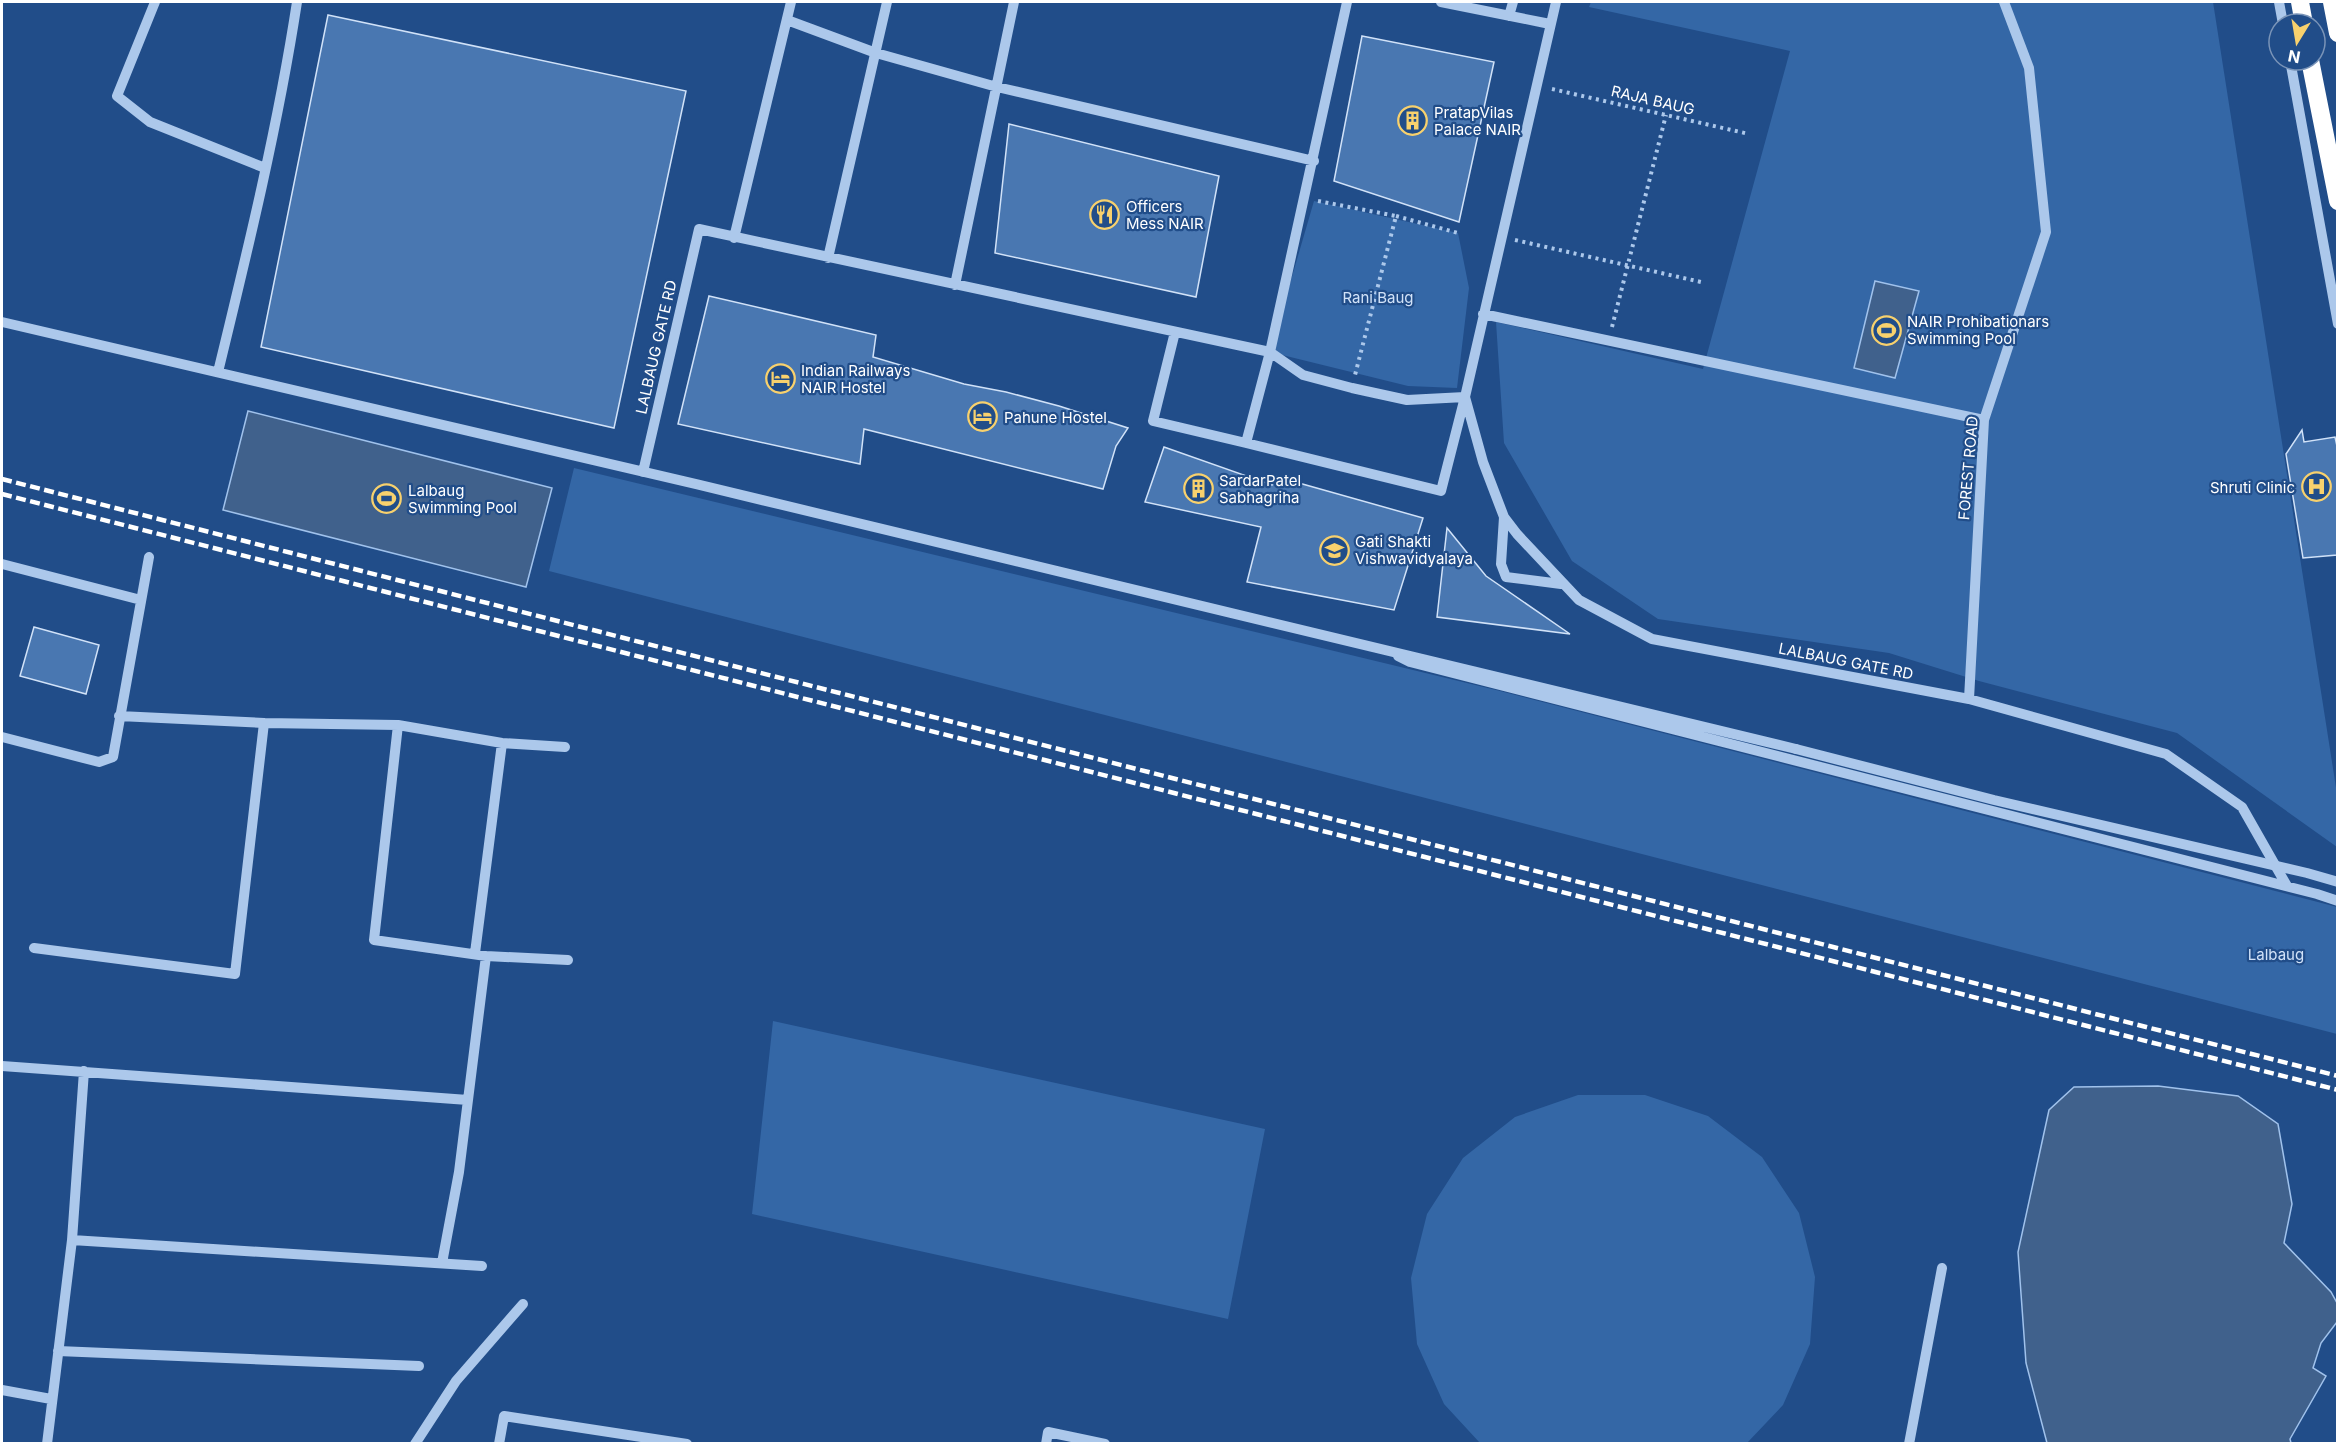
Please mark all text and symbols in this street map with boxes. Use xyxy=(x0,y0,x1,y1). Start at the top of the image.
north arrow xyxy=(2267,12,2327,72)
text: N xyxy=(2286,46,2302,68)
street label: RAJA BAUG xyxy=(1609,81,1697,119)
place label: PratapVilas Palace NAIR xyxy=(1434,103,1521,139)
building icon: PratapVilas Palace NAIR xyxy=(1397,105,1429,137)
place label: Officers Mess NAIR xyxy=(1126,197,1204,233)
restaurant icon: Officers Mess NAIR xyxy=(1089,199,1121,231)
street label: LALBAUG GATE RD xyxy=(631,278,681,416)
park label: Rani Baug xyxy=(1342,288,1414,307)
place label: NAIR Prohibationars Swimming Pool xyxy=(1907,312,2049,348)
sports icon: NAIR Prohibationars Swimming Pool xyxy=(1870,314,1902,346)
place label: Indian Railways NAIR Hostel xyxy=(801,361,910,397)
hotel icon: Indian Railways NAIR Hostel xyxy=(764,363,796,395)
hotel icon: Pahune Hostel xyxy=(967,401,999,433)
place label: Pahune Hostel xyxy=(1004,408,1107,427)
street label: FOREST ROAD xyxy=(1954,415,1982,521)
place label: SardarPatel Sabhagriha xyxy=(1219,471,1301,507)
hospital icon: Shruti Clinic xyxy=(2300,471,2332,503)
building icon: SardarPatel Sabhagriha xyxy=(1182,473,1214,505)
place label: Shruti Clinic xyxy=(2210,478,2295,497)
place label: Lalbaug Swimming Pool xyxy=(408,481,517,517)
sports icon: Lalbaug Swimming Pool xyxy=(371,483,403,515)
place label: Gati Shakti Vishwavidyalaya xyxy=(1355,532,1473,568)
school or university icon: Gati Shakti Vishwavidyalaya xyxy=(1318,534,1350,566)
street label: LALBAUG GATE RD xyxy=(1777,639,1915,683)
park label: Lalbaug xyxy=(2248,945,2304,964)

